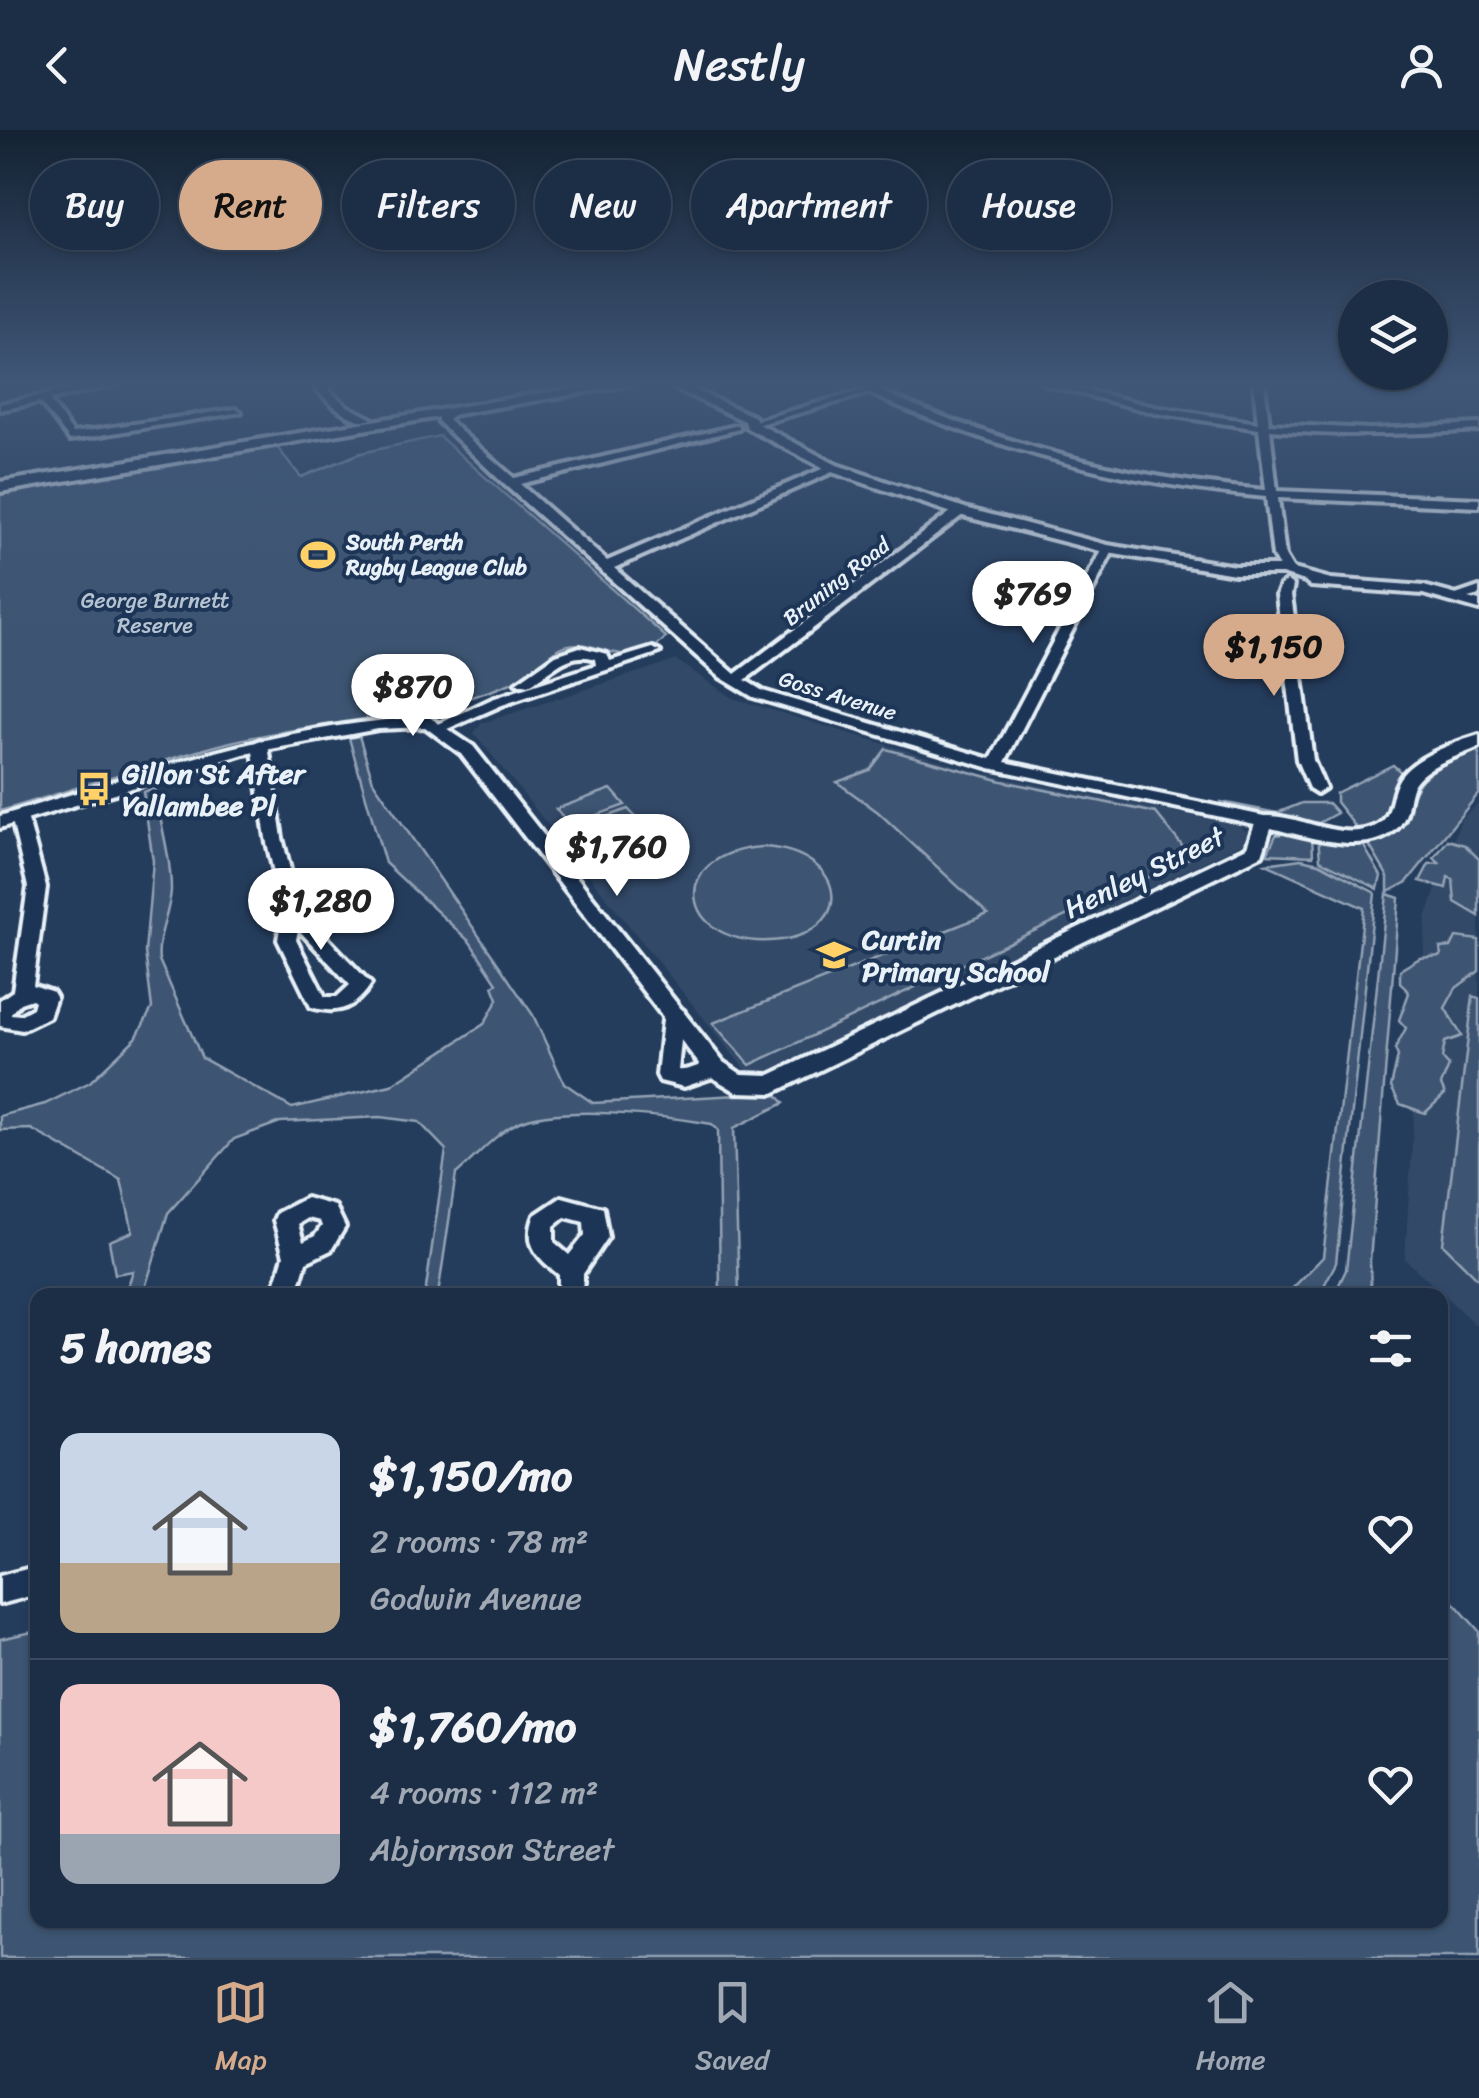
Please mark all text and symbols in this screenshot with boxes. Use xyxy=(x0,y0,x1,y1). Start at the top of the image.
text: Nestly xyxy=(674,25,805,105)
icon: back xyxy=(30,38,85,93)
icon: person xyxy=(1394,38,1449,93)
chip: Buy xyxy=(30,160,159,250)
chip: Rent xyxy=(179,160,322,250)
chip: Filters xyxy=(342,160,515,250)
chip: New xyxy=(535,160,671,250)
chip: Apartment xyxy=(691,160,927,250)
chip: House xyxy=(947,160,1111,250)
map controls xyxy=(1338,280,1448,390)
button: layers xyxy=(1338,280,1448,390)
place label: South Perth Rugby League Club xyxy=(345,523,527,587)
street label: Bruning Road xyxy=(774,526,900,636)
sports icon: South Perth Rugby League Club xyxy=(299,536,337,574)
pin: $769 xyxy=(974,561,1092,646)
text: $769 xyxy=(994,565,1072,622)
park label: George Burnett Reserve xyxy=(81,581,229,645)
pin: $1,150 xyxy=(1193,614,1355,699)
text: $1,150 xyxy=(1225,618,1323,675)
pin: $870 xyxy=(354,654,472,739)
text: $870 xyxy=(373,658,453,715)
street label: Goss Avenue xyxy=(774,659,902,732)
place label: Gillon St After Yallambee Pl xyxy=(122,749,307,830)
bus stop icon: Gillon St After Yallambee Pl xyxy=(75,770,113,808)
street label: Henley Street xyxy=(1055,812,1235,933)
pin: $1,760 xyxy=(536,814,698,899)
text: $1,760 xyxy=(567,818,667,875)
pin: $1,280 xyxy=(240,868,402,953)
text: $1,280 xyxy=(270,872,372,929)
place label: Curtin Primary School xyxy=(861,915,1051,996)
school or university icon: Curtin Primary School xyxy=(815,936,853,974)
text: 5 homes xyxy=(60,1311,211,1385)
icon: filters xyxy=(1363,1321,1418,1376)
text: $1,150/mo xyxy=(370,1439,572,1513)
icon: home xyxy=(140,1473,260,1593)
icon: heart xyxy=(1363,1506,1418,1561)
text: 2 rooms · 78 m² xyxy=(370,1513,588,1570)
text: Godwin Avenue xyxy=(370,1570,582,1627)
text: $1,760/mo xyxy=(370,1690,576,1764)
icon: home xyxy=(140,1724,260,1844)
icon: heart xyxy=(1363,1757,1418,1812)
text: 4 rooms · 112 m² xyxy=(370,1764,598,1821)
text: Abjornson Street xyxy=(370,1821,614,1878)
tab: Map xyxy=(213,1975,268,2084)
tab: Saved xyxy=(695,1975,769,2084)
tab: Home xyxy=(1196,1975,1266,2084)

